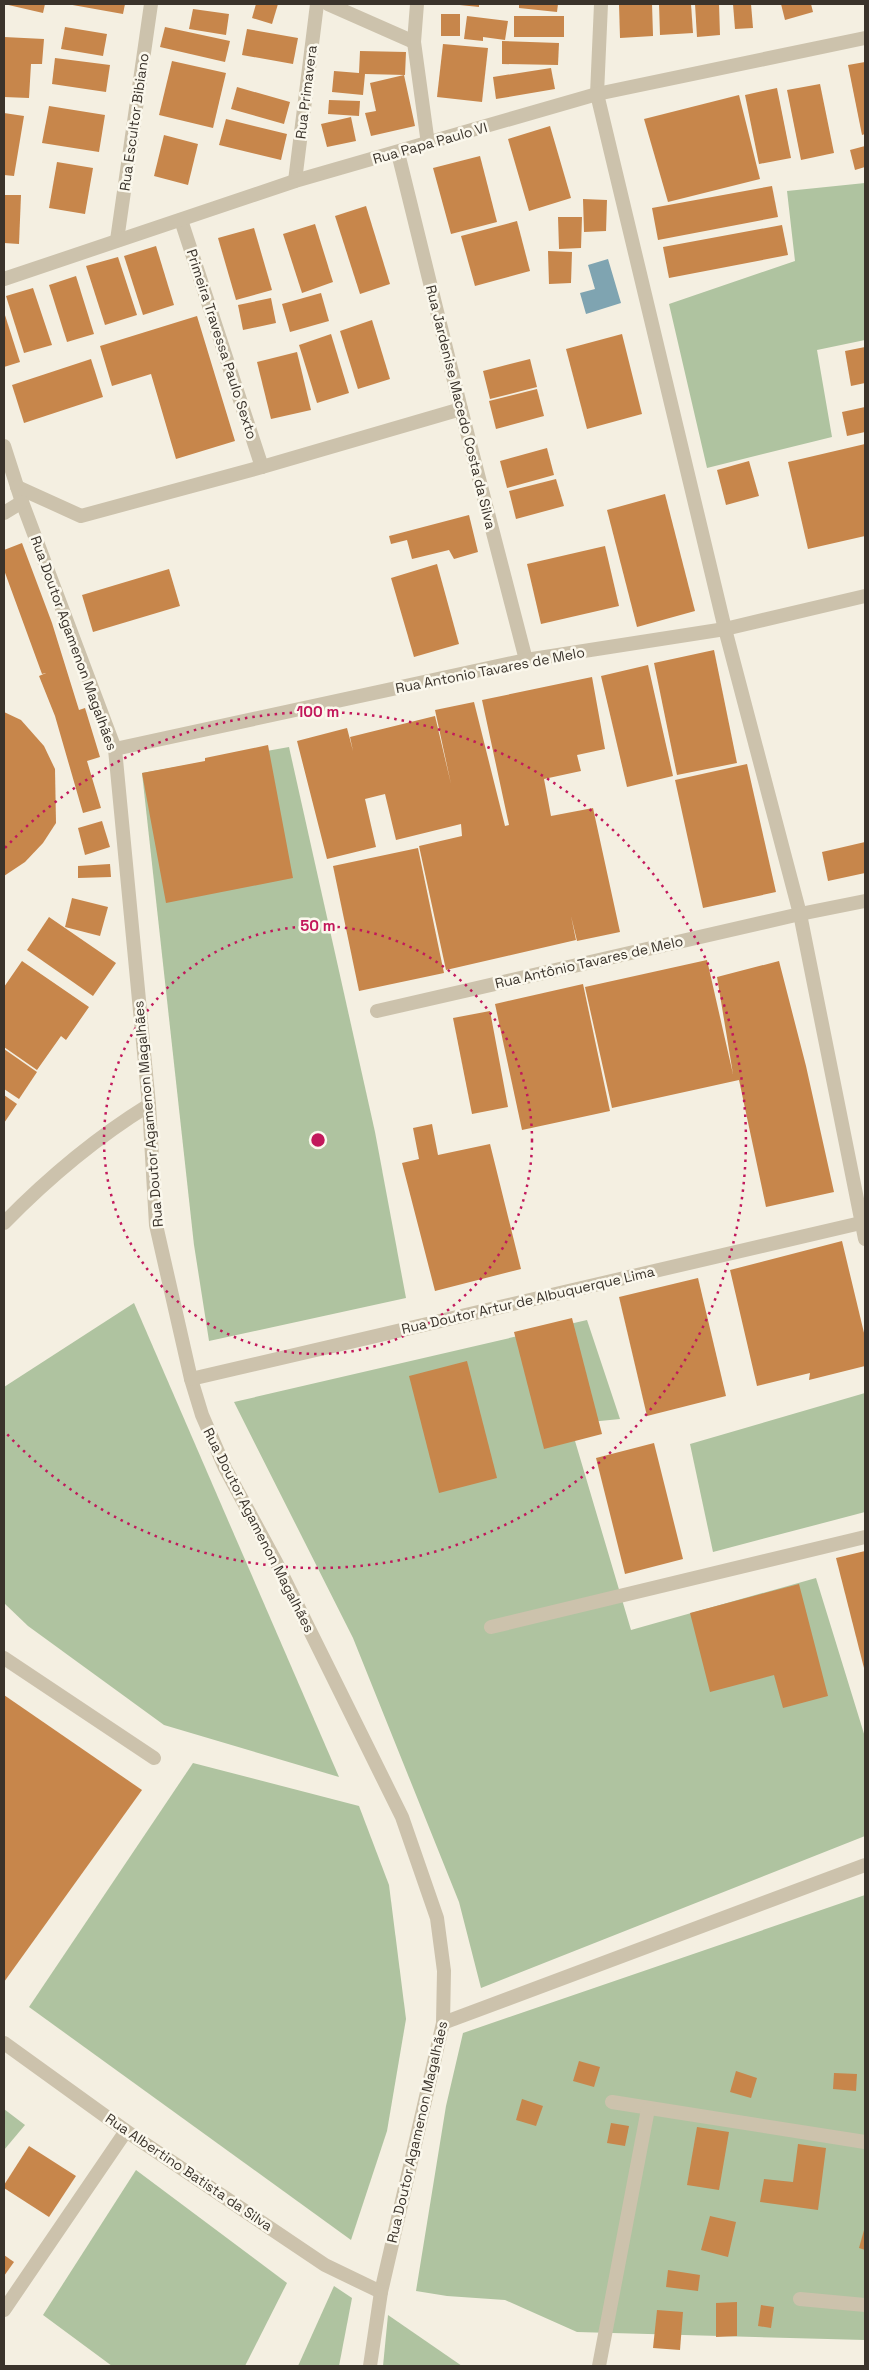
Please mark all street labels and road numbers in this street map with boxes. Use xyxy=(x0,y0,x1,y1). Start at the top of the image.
street label: Rua Primavera xyxy=(291,44,321,140)
street label: Rua Escultor Bibiano xyxy=(115,52,153,192)
street label: Rua Papa Paulo VI xyxy=(371,118,489,168)
street label: Primeira Travessa Paulo Sexto xyxy=(183,247,261,441)
street label: Rua Jardenise Macedo Costa da Silva xyxy=(422,283,500,531)
street label: Rua Doutor Agamenon Magalhães xyxy=(27,533,121,753)
street label: Rua Antonio Tavares de Melo xyxy=(394,643,586,697)
street label: Rua Antônio Tavares de Melo xyxy=(493,932,685,992)
street label: Rua Doutor Agamenon Magalhães xyxy=(129,1000,167,1228)
street label: Rua Doutor Artur de Albuquerque Lima xyxy=(400,1262,656,1338)
street label: Rua Doutor Agamenon Magalhães xyxy=(199,1425,319,1635)
street label: Rua Doutor Agamenon Magalhães xyxy=(383,2019,451,2245)
street label: Rua Albertino Batista da Silva xyxy=(102,2109,276,2235)

